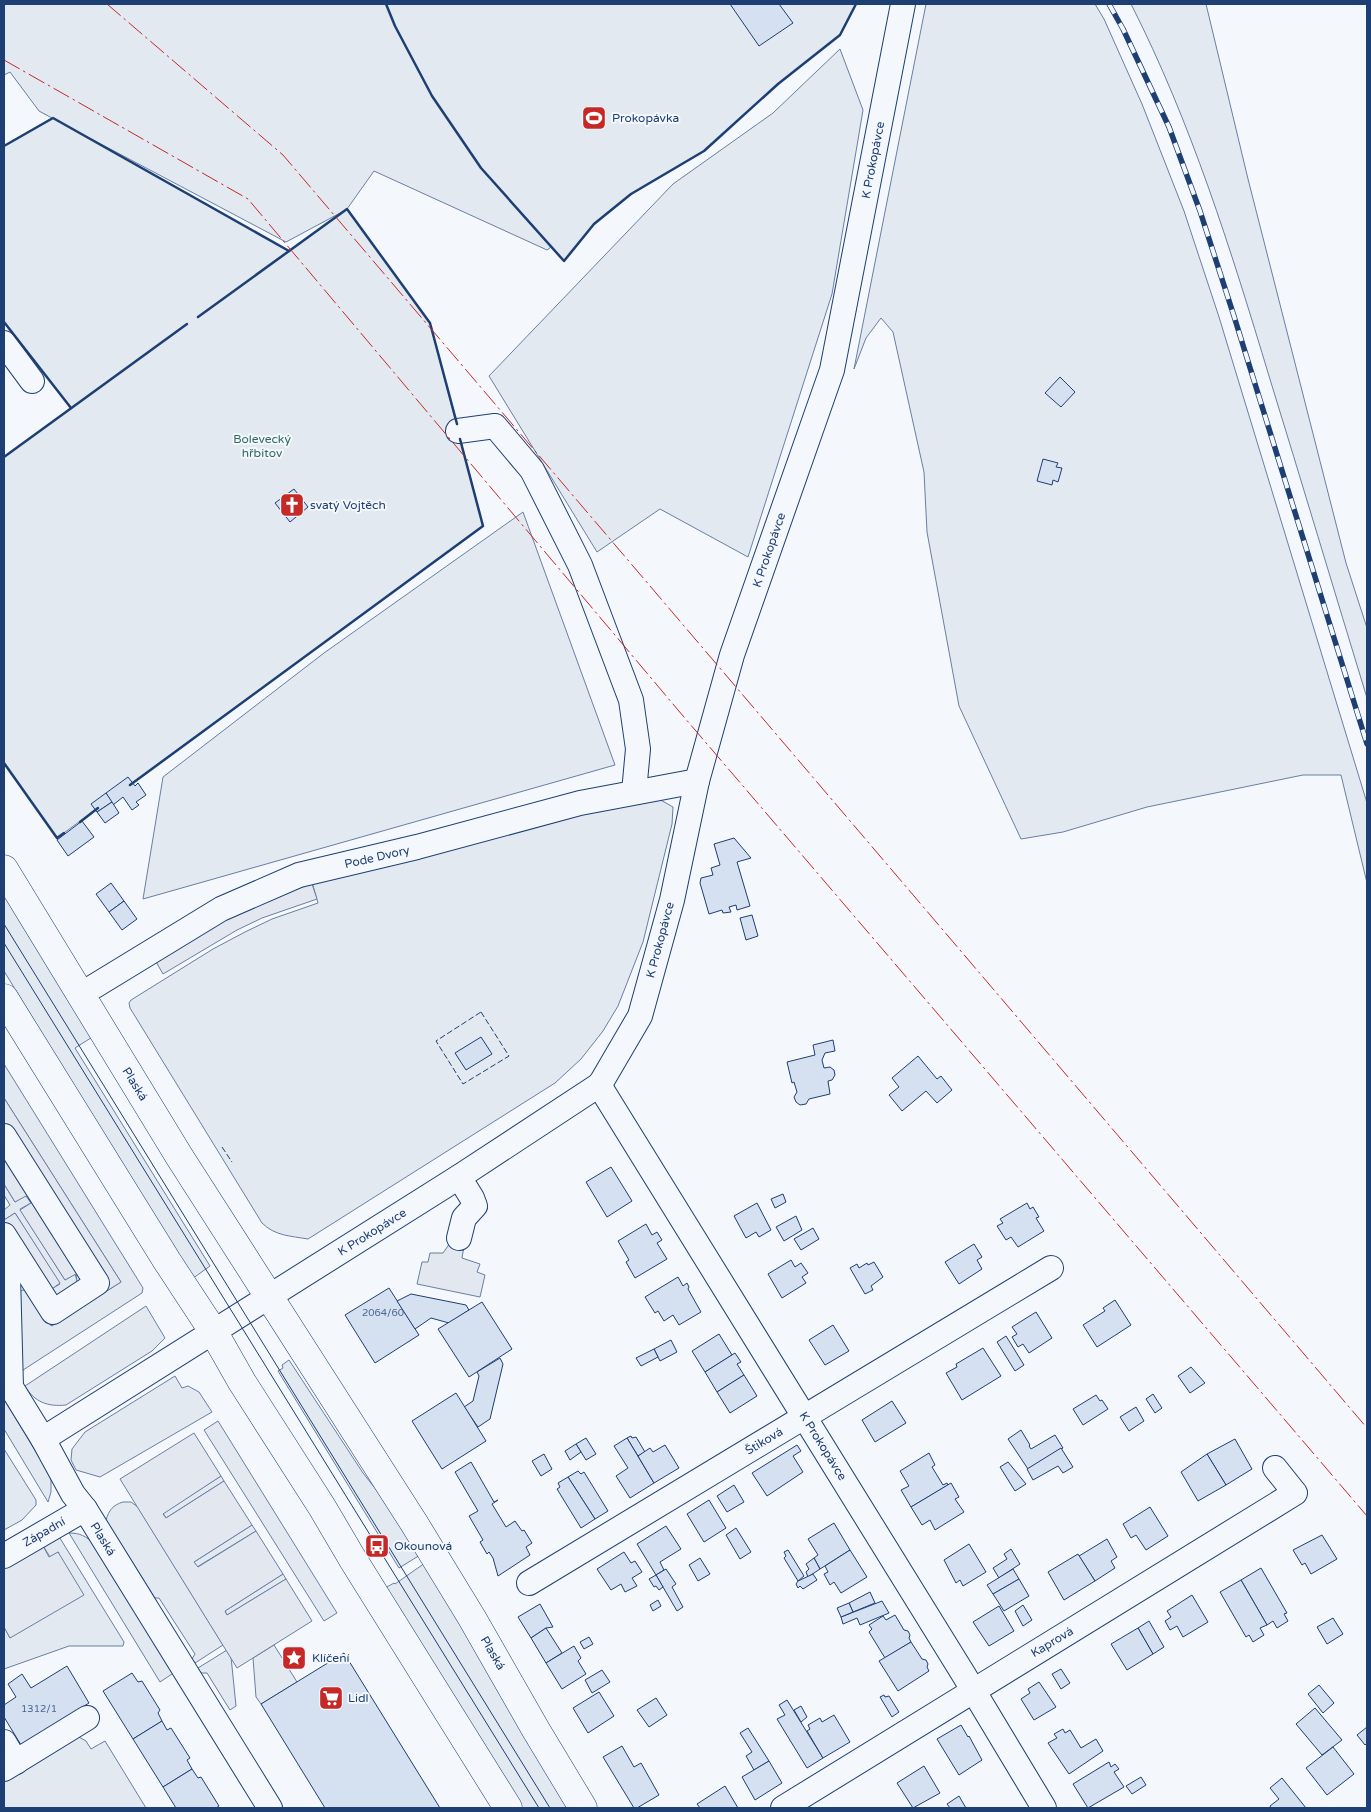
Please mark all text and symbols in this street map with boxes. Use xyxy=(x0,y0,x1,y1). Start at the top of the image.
sports icon: Prokopávka xyxy=(581,105,607,131)
place label: Prokopávka xyxy=(612,111,679,125)
street label: K Prokopávce xyxy=(859,120,887,200)
park label: Bolevecký hřbitov xyxy=(233,432,291,460)
church icon: svatý Vojtěch xyxy=(279,492,305,518)
place label: svatý Vojtěch xyxy=(310,498,386,512)
street label: K Prokopávce xyxy=(750,511,788,589)
street label: Pode Dvory xyxy=(343,843,411,871)
street label: K Prokopávce xyxy=(643,900,677,980)
street label: Plaská xyxy=(119,1065,151,1103)
street label: K Prokopávce xyxy=(335,1205,409,1259)
house number: 2064/60 xyxy=(362,1307,404,1319)
street label: K Prokopávce xyxy=(796,1409,850,1483)
street label: Štiková xyxy=(743,1424,785,1458)
street label: Západní xyxy=(20,1514,68,1550)
street label: Plaská xyxy=(87,1520,119,1558)
bus stop icon: Okounová xyxy=(364,1533,390,1559)
place label: Okounová xyxy=(394,1539,452,1553)
street label: Kaprová xyxy=(1028,1624,1076,1660)
street label: Plaská xyxy=(478,1634,508,1672)
place icon: Klíčení xyxy=(281,1645,307,1671)
place label: Klíčení xyxy=(312,1651,349,1665)
supermarket icon: Lidl xyxy=(318,1685,344,1711)
place label: Lidl xyxy=(348,1691,368,1705)
house number: 1312/1 xyxy=(21,1703,57,1715)

